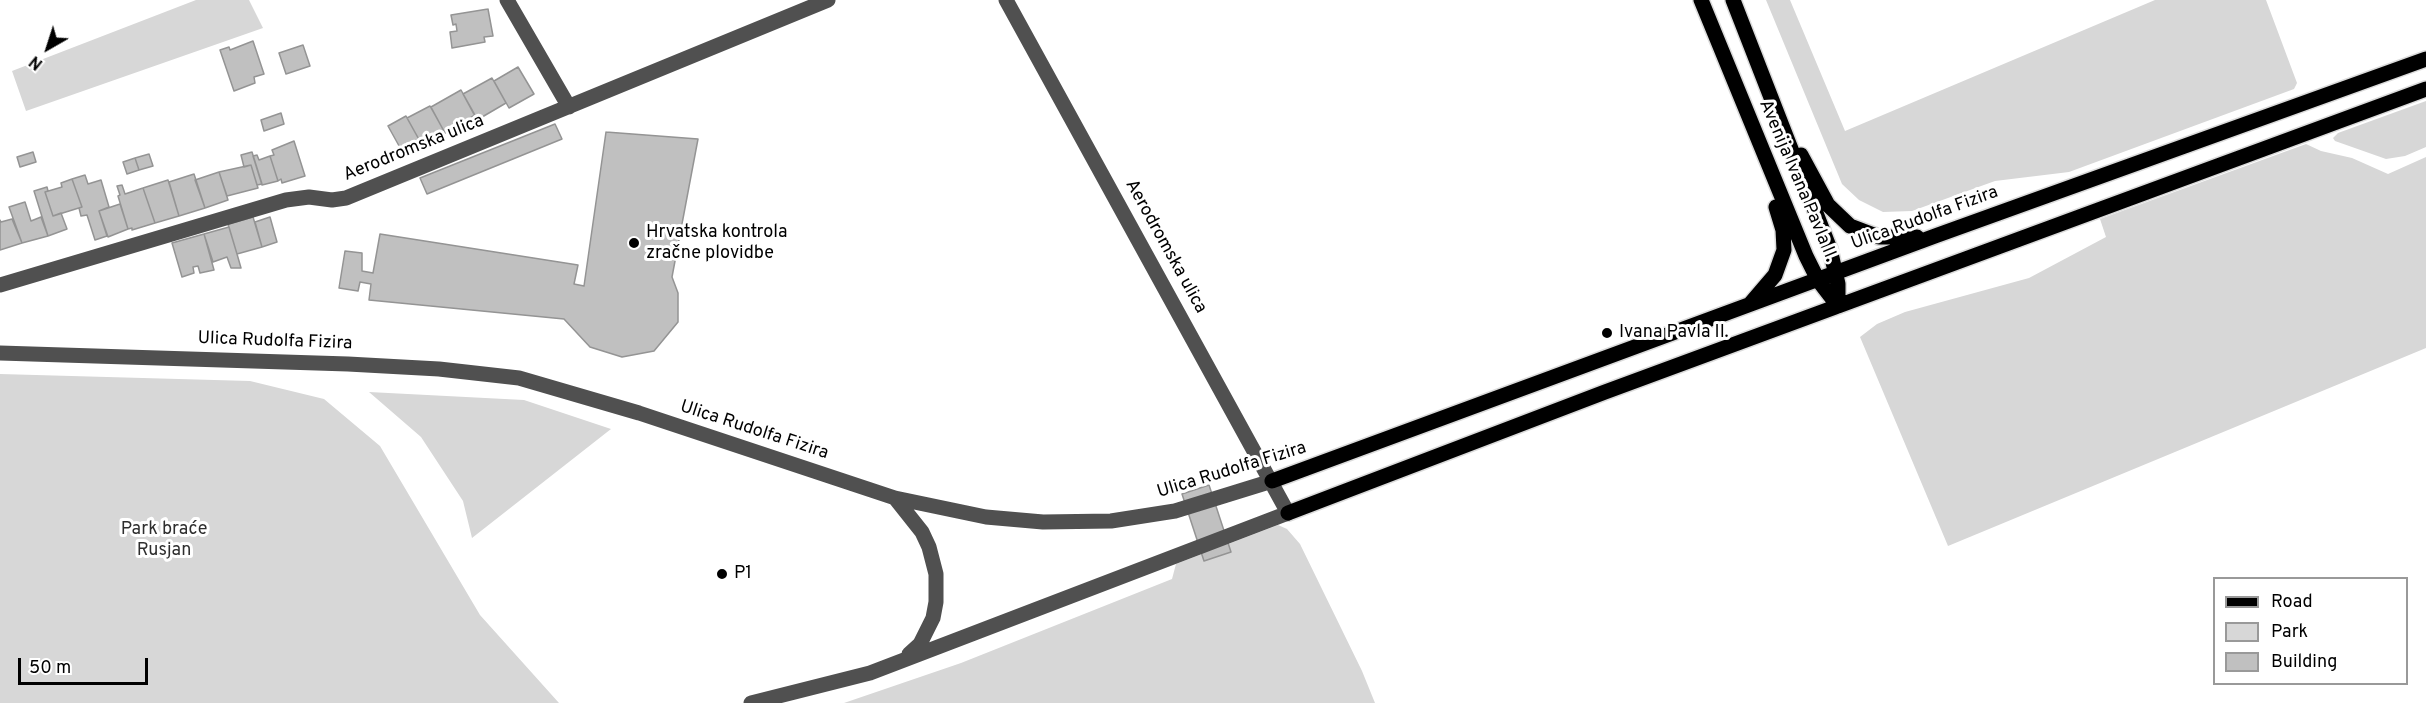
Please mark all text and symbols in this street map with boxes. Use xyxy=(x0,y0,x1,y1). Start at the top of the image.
north arrow xyxy=(18,18,78,78)
text: N xyxy=(26,51,47,73)
street label: Avenija Ivana Pavla II. xyxy=(1753,97,1841,265)
street label: Aerodromska ulica xyxy=(341,111,487,187)
street label: Aerodromska ulica xyxy=(1119,176,1211,318)
street label: Ulica Rudolfa Fizira xyxy=(1849,182,2001,256)
place label: Hrvatska kontrola zračne plovidbe xyxy=(646,222,787,264)
marker: Hrvatska kontrola zračne plovidbe xyxy=(627,236,641,250)
place label: Ivana Pavla II. xyxy=(1619,322,1729,344)
marker: Ivana Pavla II. xyxy=(1600,326,1614,340)
street label: Ulica Rudolfa Fizira xyxy=(197,329,353,355)
street label: Ulica Rudolfa Fizira xyxy=(677,397,831,465)
street label: Ulica Rudolfa Fizira xyxy=(1155,438,1309,504)
park label: Park braće Rusjan xyxy=(121,519,207,562)
place label: P1 xyxy=(734,563,752,585)
marker: P1 xyxy=(715,567,729,581)
legend xyxy=(2213,577,2408,685)
text: Road xyxy=(2271,591,2313,614)
text: Park xyxy=(2271,621,2308,644)
scale bar xyxy=(21,646,152,684)
text: Building xyxy=(2271,651,2337,674)
text: 50 m xyxy=(29,657,71,680)

